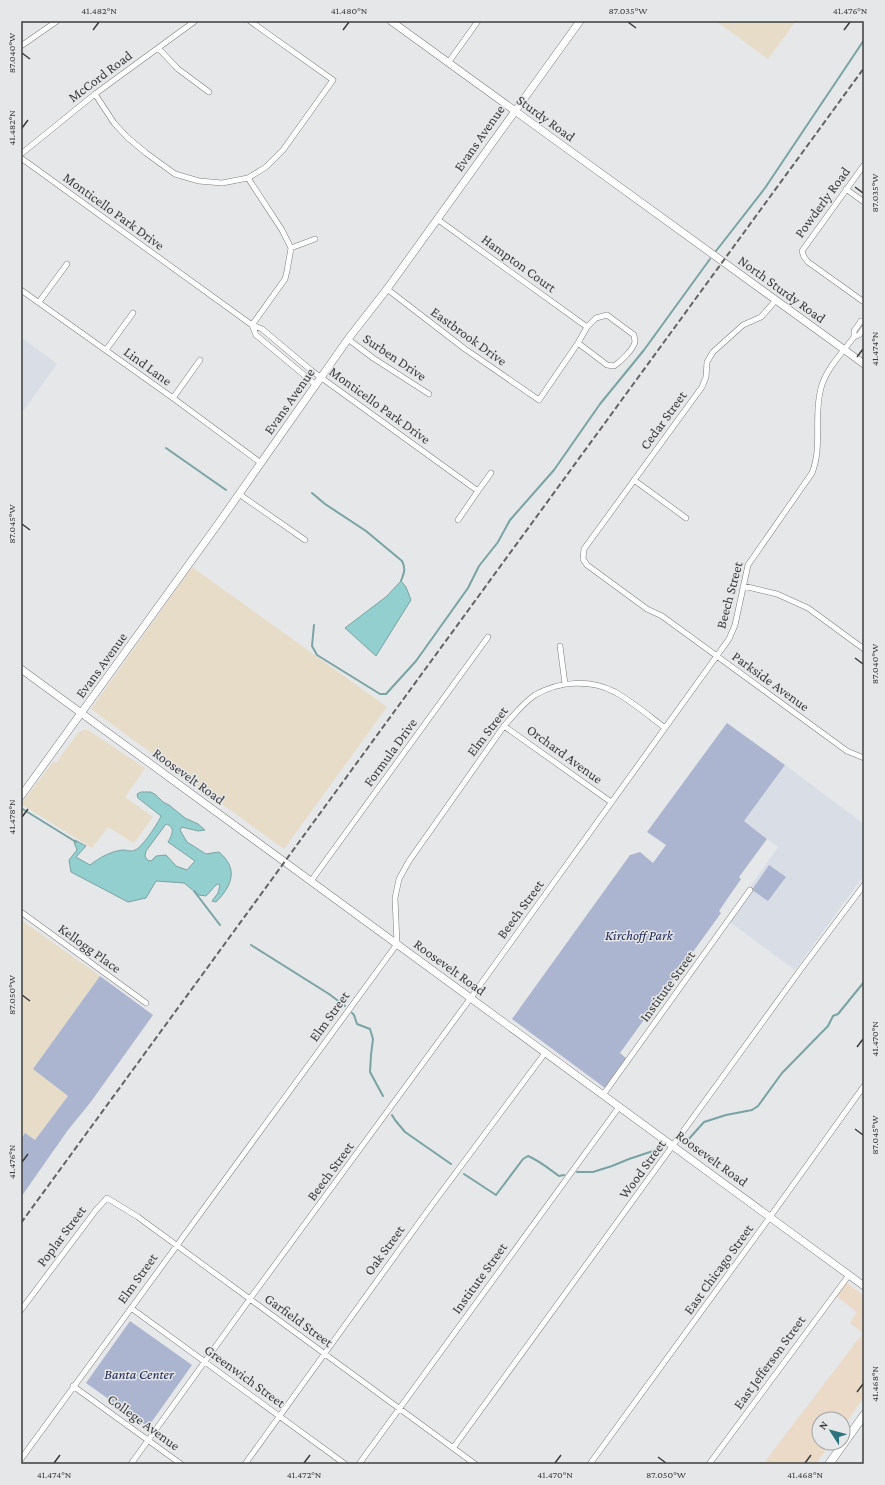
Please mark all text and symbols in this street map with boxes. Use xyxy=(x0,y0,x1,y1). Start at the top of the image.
text: 41.482°N xyxy=(81,5,117,16)
text: 41.480°N xyxy=(331,5,368,16)
text: 87.035°W xyxy=(609,5,648,16)
text: 41.476°N xyxy=(833,5,868,16)
text: 87.040°W xyxy=(6,32,17,73)
street label: McCord Road xyxy=(65,46,136,105)
street label: Sturdy Road xyxy=(514,92,579,145)
street label: Evans Avenue xyxy=(450,102,508,174)
text: 41.482°N xyxy=(6,110,17,146)
street label: Powderly Road xyxy=(791,163,853,240)
street label: Monticello Park Drive xyxy=(60,169,168,253)
text: 87.035°W xyxy=(869,173,880,212)
street label: Hampton Court xyxy=(479,231,560,296)
street label: North Sturdy Road xyxy=(735,252,829,326)
street label: Eastbrook Drive xyxy=(428,303,510,369)
street label: Surben Drive xyxy=(360,330,430,384)
text: 41.474°N xyxy=(869,331,880,366)
street label: Lind Lane xyxy=(121,343,175,389)
street label: Monticello Park Drive xyxy=(326,363,434,447)
street label: Evans Avenue xyxy=(260,365,318,437)
street label: Cedar Street xyxy=(636,387,690,452)
text: 87.045°W xyxy=(6,504,17,544)
street label: Beech Street xyxy=(712,559,746,630)
street label: Evans Avenue xyxy=(72,629,130,701)
text: 87.040°W xyxy=(869,643,880,684)
street label: Parkside Avenue xyxy=(729,648,813,714)
street label: Elm Street xyxy=(463,703,511,759)
street label: Formula Drive xyxy=(360,715,420,789)
street label: Orchard Avenue xyxy=(524,721,606,787)
street label: Roosevelt Road xyxy=(150,745,229,808)
text: 41.478°N xyxy=(6,799,17,835)
street label: Beech Street xyxy=(493,876,547,941)
street label: Kellogg Place xyxy=(56,920,124,976)
park label: Kirchoff Park xyxy=(605,927,674,943)
street label: Roosevelt Road xyxy=(411,936,490,999)
street label: Institute Street xyxy=(636,947,698,1025)
text: 87.050°W xyxy=(6,974,17,1015)
street label: Elm Street xyxy=(305,988,353,1044)
text: 41.470°N xyxy=(869,1021,880,1057)
text: 87.045°W xyxy=(869,1115,880,1155)
street label: Roosevelt Road xyxy=(673,1127,752,1190)
street label: Wood Street xyxy=(615,1136,669,1202)
street label: Beech Street xyxy=(303,1138,357,1203)
text: 41.476°N xyxy=(6,1144,17,1179)
street label: Poplar Street xyxy=(33,1202,89,1269)
street label: East Chicago Street xyxy=(680,1220,756,1317)
street label: Oak Street xyxy=(360,1222,408,1278)
street label: Institute Street xyxy=(448,1239,510,1317)
street label: Elm Street xyxy=(113,1250,161,1306)
street label: Garfield Street xyxy=(262,1290,337,1350)
street label: East Jefferson Street xyxy=(730,1312,809,1412)
street label: Greenwich Street xyxy=(201,1341,289,1411)
park label: Banta Center xyxy=(104,1366,175,1382)
text: 41.468°N xyxy=(869,1366,880,1402)
street label: College Avenue xyxy=(105,1390,183,1454)
north arrow xyxy=(811,1411,851,1451)
text: N xyxy=(816,1418,830,1432)
text: 41.474°N xyxy=(37,1469,72,1480)
text: 41.472°N xyxy=(287,1469,322,1480)
text: 41.470°N xyxy=(537,1469,573,1480)
text: 87.050°W xyxy=(646,1469,687,1480)
text: 41.468°N xyxy=(787,1469,823,1480)

